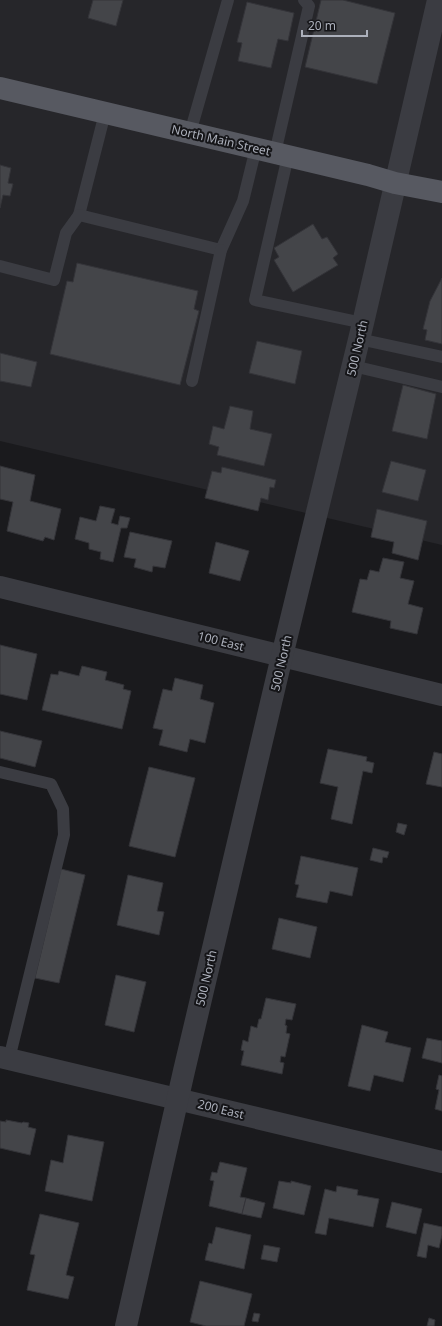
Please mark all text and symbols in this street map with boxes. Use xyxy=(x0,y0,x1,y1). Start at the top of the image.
scale bar xyxy=(302,12,367,38)
text: 20 m xyxy=(308,17,336,34)
street label: North Main Street xyxy=(170,120,273,160)
street label: 500 North xyxy=(342,318,372,378)
street label: 100 East xyxy=(196,627,247,655)
street label: 500 North xyxy=(266,633,296,693)
street label: 500 North xyxy=(191,948,221,1008)
street label: 200 East xyxy=(196,1095,247,1123)

